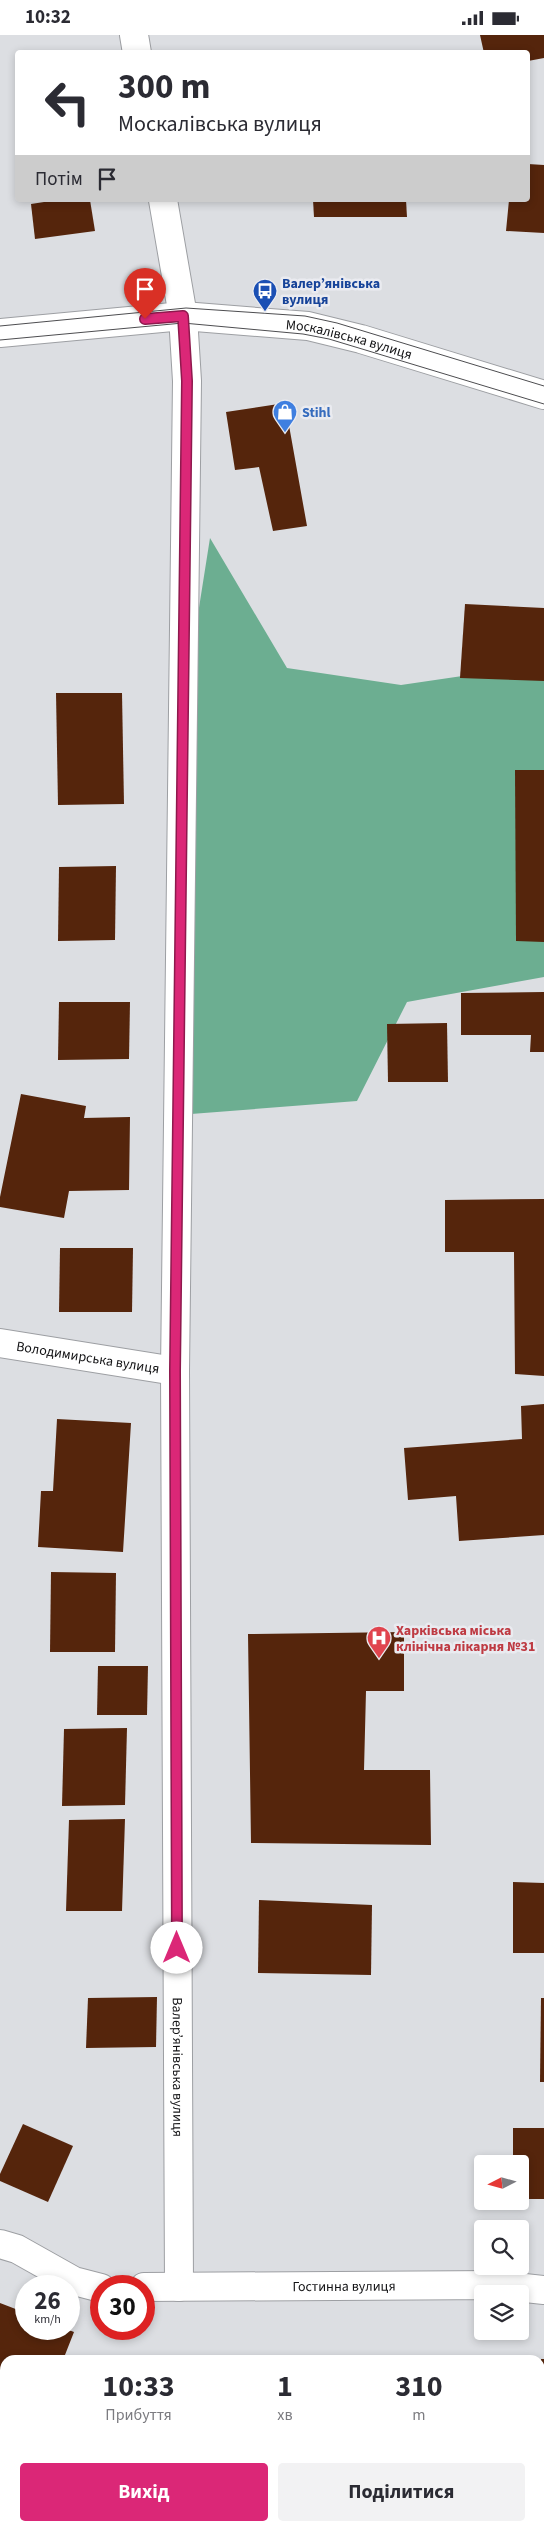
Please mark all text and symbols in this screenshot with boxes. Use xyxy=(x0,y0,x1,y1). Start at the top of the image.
text: 10:32 xyxy=(25,4,71,31)
text: 300 m xyxy=(118,62,210,112)
icon: left xyxy=(35,70,100,135)
text: Москалівська вулиця xyxy=(118,108,322,140)
icon: arrive xyxy=(93,165,121,193)
text: Потім xyxy=(35,166,83,193)
pin xyxy=(124,268,166,319)
place label: Валер’янівська вулиця xyxy=(282,274,380,310)
icon: arrive xyxy=(131,275,159,303)
bus stop icon: Валер’янівська вулиця xyxy=(252,278,278,312)
street label: Москалівська вулиця xyxy=(285,315,414,365)
shop icon: Stihl xyxy=(272,399,298,433)
place label: Stihl xyxy=(302,403,331,423)
street label: Володимирська вулиця xyxy=(15,1337,161,1379)
place label: Харківська міська клінічна лікарня №31 xyxy=(396,1621,535,1657)
hospital icon: Харківська міська клінічна лікарня №31 xyxy=(366,1625,392,1659)
position arrow xyxy=(150,1921,202,1973)
street label: Валер’янівська вулиця xyxy=(167,1997,187,2137)
north arrow xyxy=(474,2155,529,2210)
map controls xyxy=(474,2155,529,2340)
button: search xyxy=(474,2220,529,2275)
speed limit sign: 30 xyxy=(90,2275,155,2340)
street label: Гостинна вулиця xyxy=(292,2277,396,2297)
text: 26 xyxy=(34,2283,61,2319)
button: layers xyxy=(474,2285,529,2340)
text: km/h xyxy=(34,2311,61,2328)
text: 10:33 xyxy=(102,2365,175,2408)
text: 1 xyxy=(277,2365,293,2408)
text: 310 xyxy=(395,2365,443,2408)
text: Прибуття xyxy=(105,2404,172,2426)
text: хв xyxy=(277,2404,293,2426)
text: m xyxy=(412,2404,426,2426)
button: Вихід xyxy=(20,2463,268,2521)
button: Поділитися xyxy=(278,2463,525,2521)

